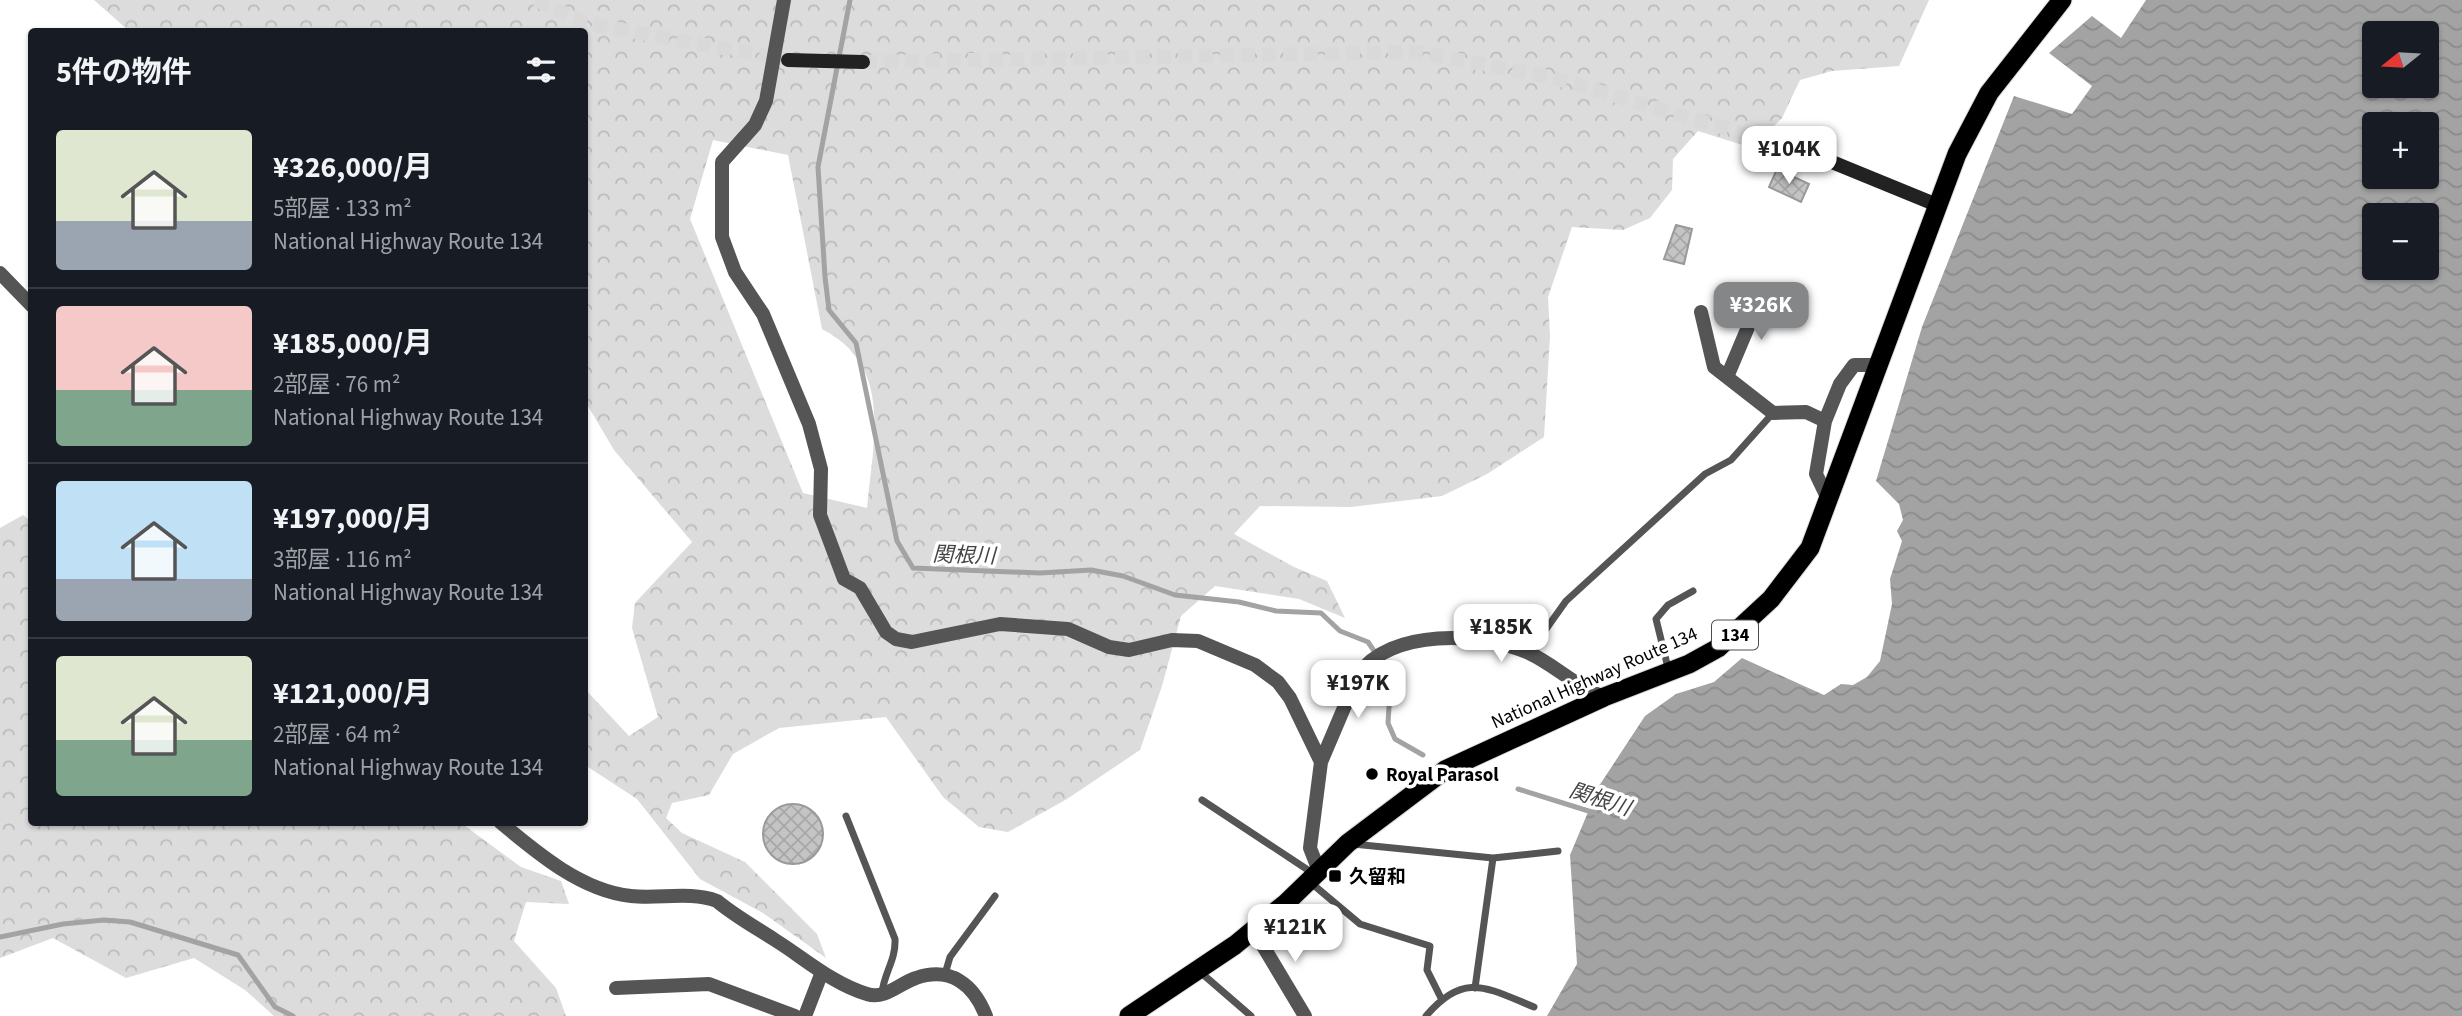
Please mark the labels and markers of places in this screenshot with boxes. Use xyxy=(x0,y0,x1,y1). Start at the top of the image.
pin: ¥104K xyxy=(1740,127,1838,186)
pin: ¥326K xyxy=(1712,282,1810,342)
pin: ¥185K xyxy=(1452,604,1550,664)
pin: ¥197K xyxy=(1309,660,1407,720)
place label: Royal Parasol xyxy=(1386,762,1499,789)
marker: Royal Parasol xyxy=(1364,766,1380,782)
place label: 久留和 xyxy=(1349,864,1406,891)
marker: 久留和 xyxy=(1327,868,1343,884)
pin: ¥121K xyxy=(1246,904,1344,964)

